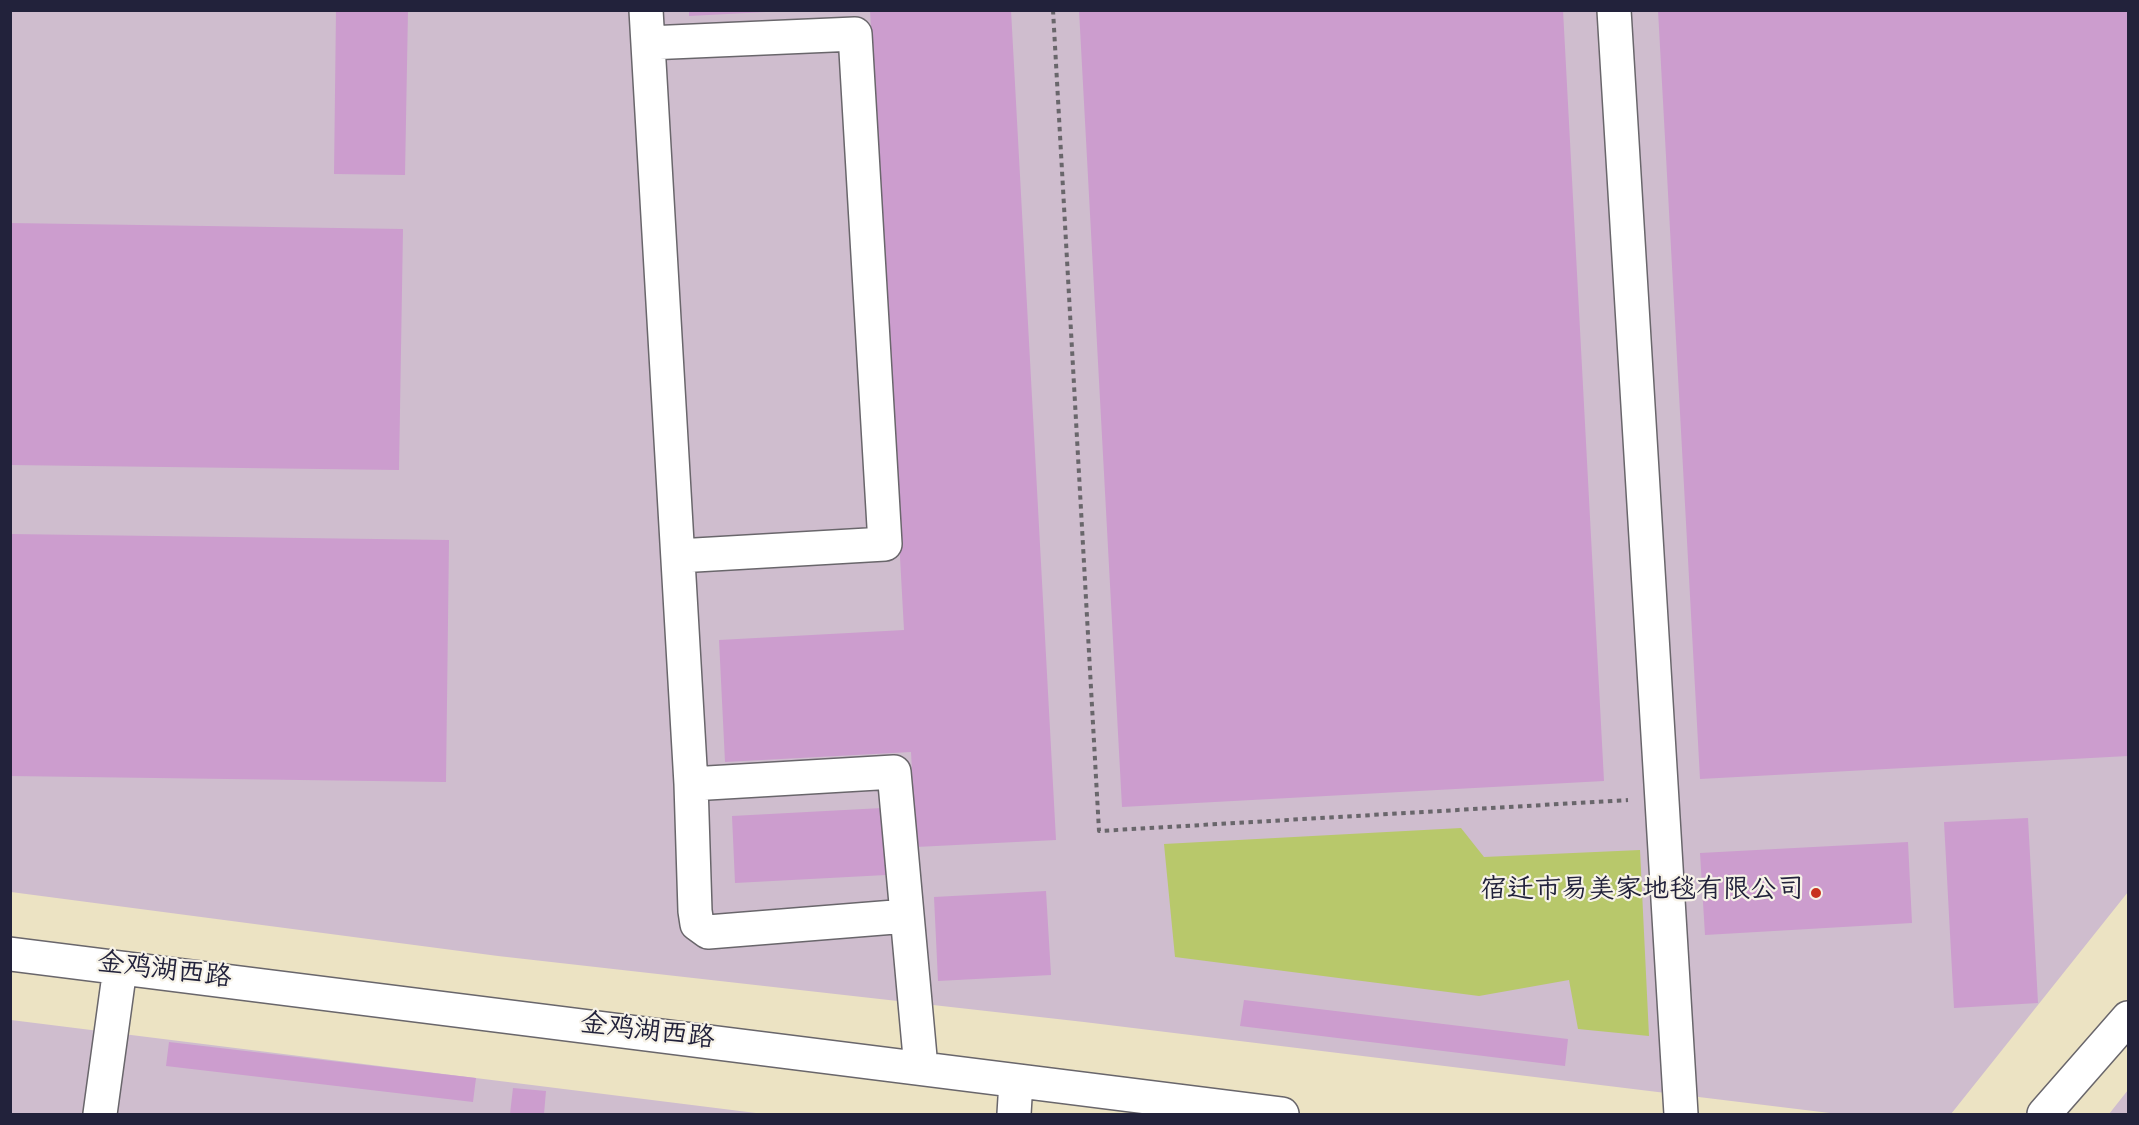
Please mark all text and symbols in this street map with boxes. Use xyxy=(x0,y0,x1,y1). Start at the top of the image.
place label: 宿迁市易美家地毯有限公司 xyxy=(1480,877,1804,909)
marker: 宿迁市易美家地毯有限公司 xyxy=(1809,886,1823,900)
street label: 金鸡湖西路 xyxy=(95,949,233,997)
street label: 金鸡湖西路 xyxy=(578,1010,716,1058)

